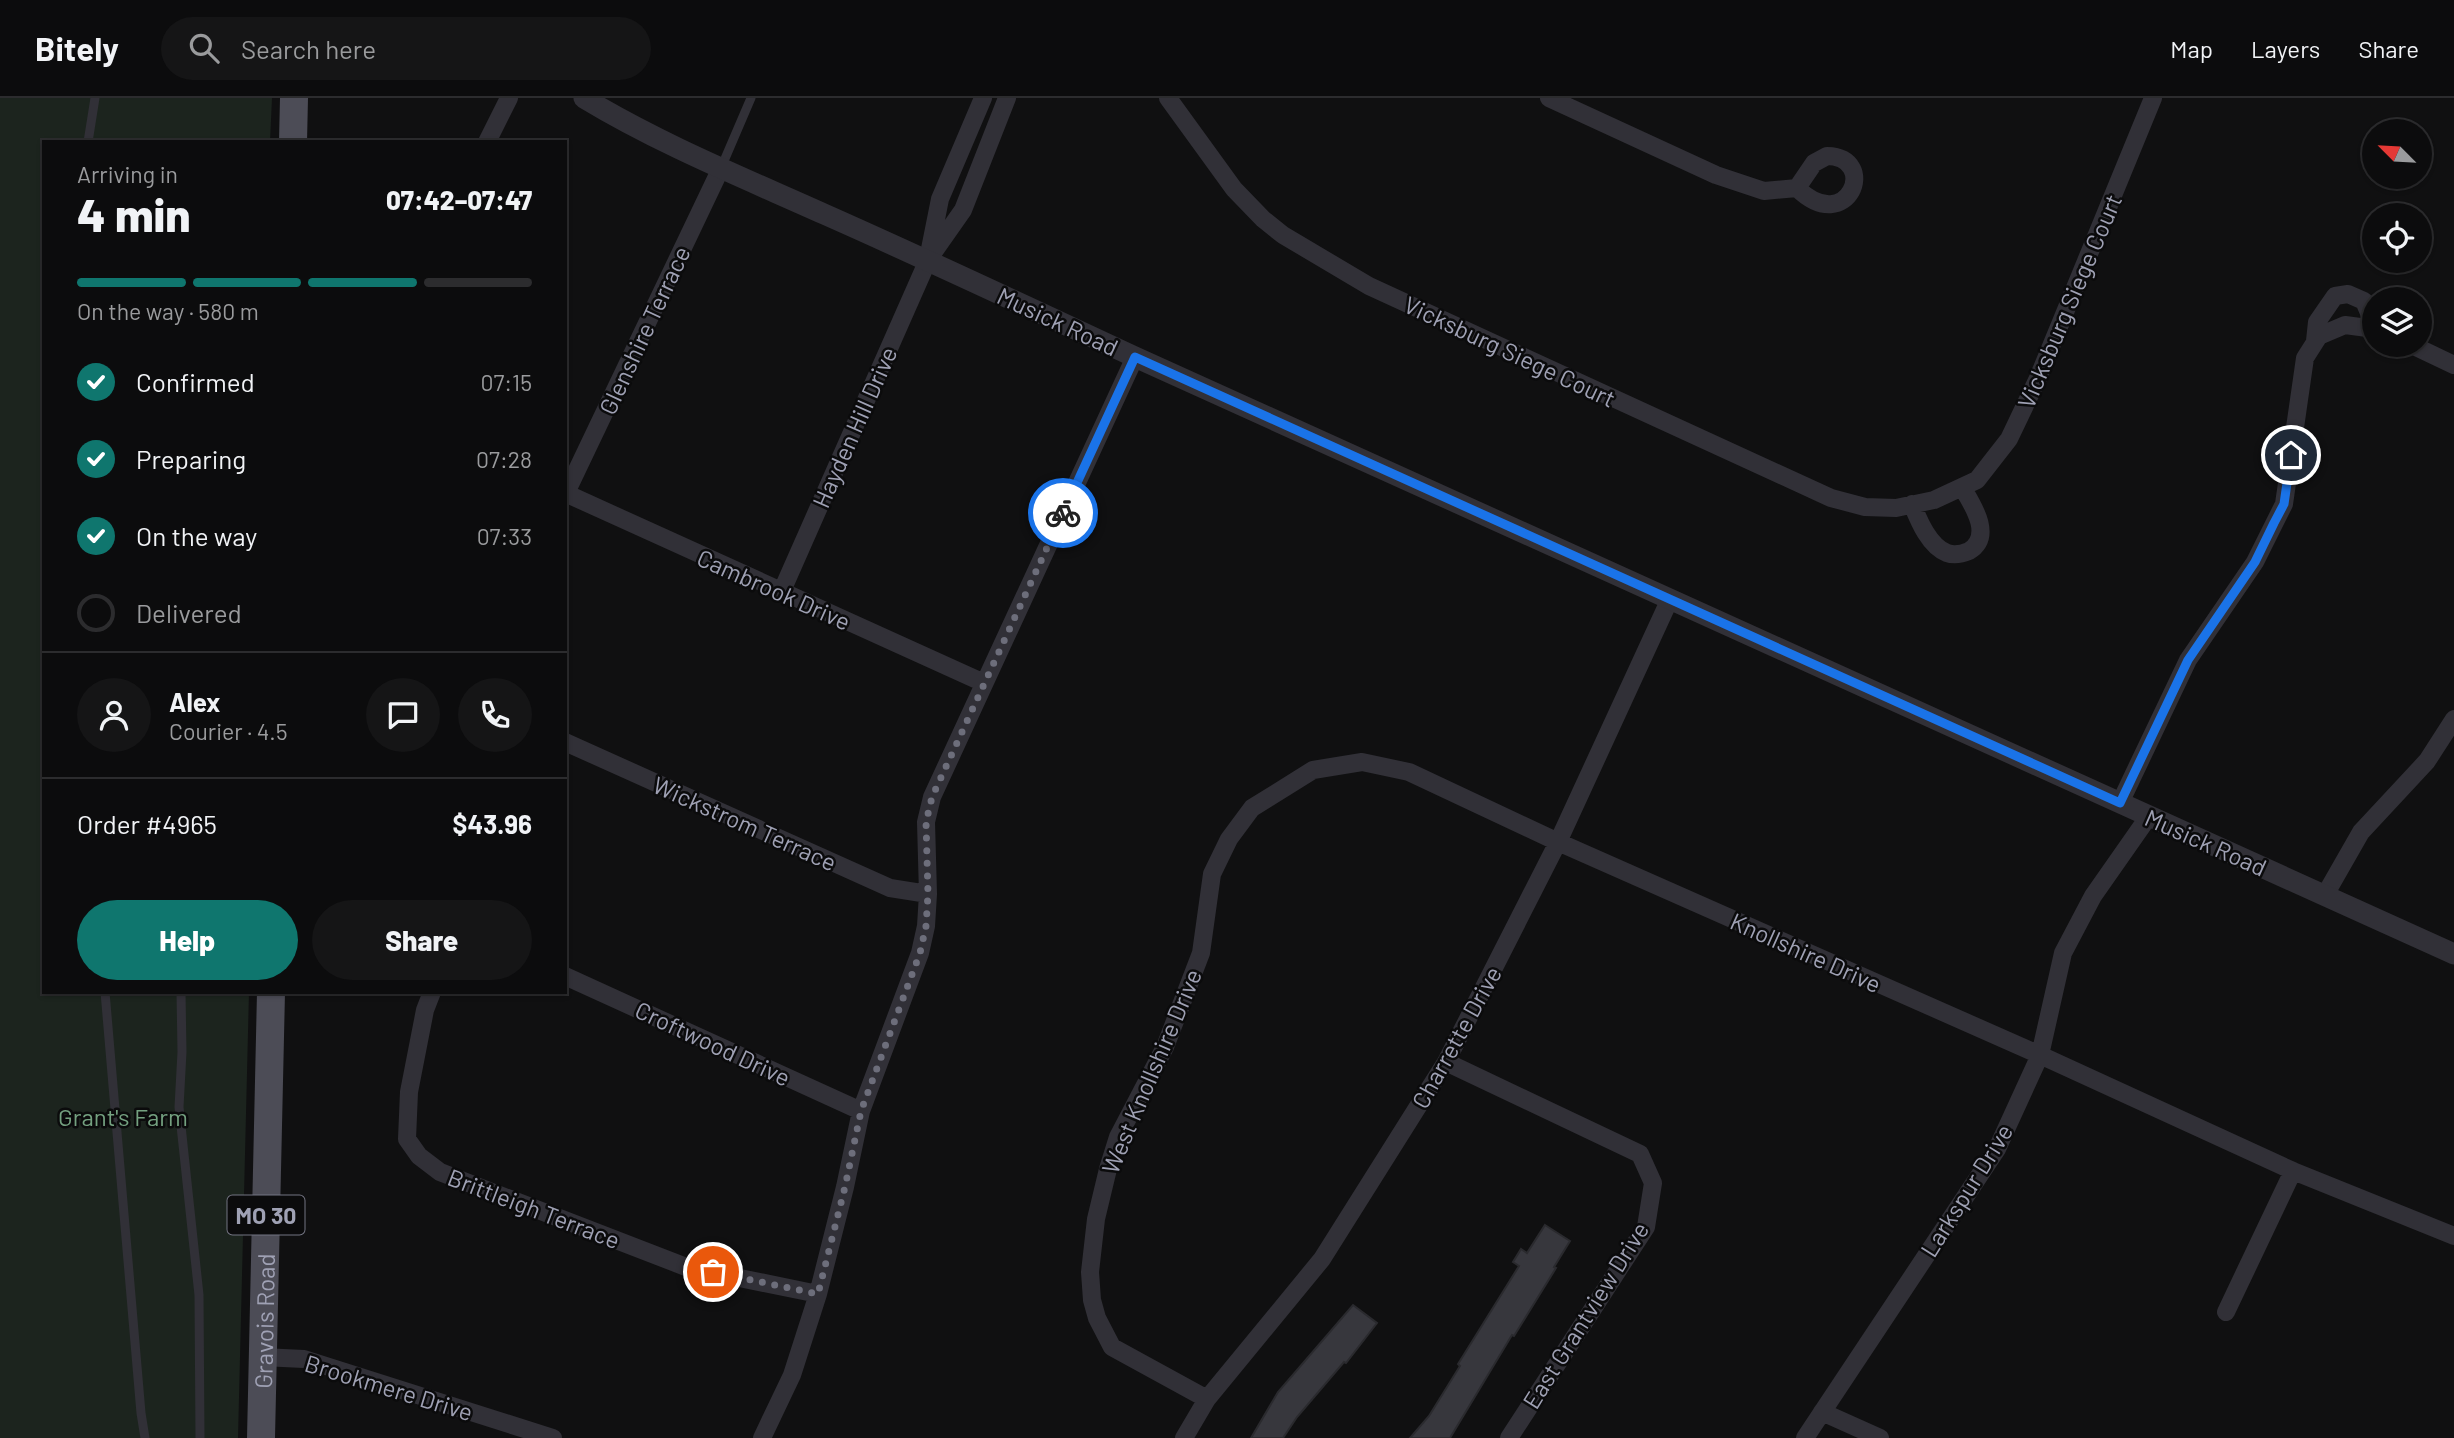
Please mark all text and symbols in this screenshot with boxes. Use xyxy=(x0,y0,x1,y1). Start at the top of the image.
search box xyxy=(161,17,651,80)
text: Bitely xyxy=(35,28,119,68)
icon: search xyxy=(185,29,223,67)
text: Search here xyxy=(241,33,376,64)
text: Map xyxy=(2170,34,2213,63)
text: Layers xyxy=(2251,34,2320,63)
text: Share xyxy=(2358,34,2419,63)
north arrow xyxy=(2362,119,2432,189)
map controls xyxy=(2362,119,2432,357)
text: Arriving in xyxy=(77,160,178,188)
text: 07:42–07:47 xyxy=(386,184,532,215)
text: 4 min xyxy=(77,186,191,241)
street label: Vicksburg Siege Court xyxy=(2011,190,2127,412)
button: locate xyxy=(2362,203,2432,273)
street label: Glenshire Terrace xyxy=(592,241,696,419)
street label: Musick Road xyxy=(993,280,1123,362)
button: layers xyxy=(2362,287,2432,357)
street label: Vicksburg Siege Court xyxy=(1400,289,1620,413)
text: On the way · 580 m xyxy=(77,297,259,325)
street label: Hayden Hill Drive xyxy=(806,342,902,512)
icon: check xyxy=(77,363,115,401)
text: Confirmed xyxy=(136,366,255,397)
text: 07:15 xyxy=(480,368,532,396)
pin xyxy=(2261,425,2321,485)
icon: home xyxy=(2272,436,2310,474)
icon: check xyxy=(77,440,115,478)
text: Preparing xyxy=(136,443,246,474)
text: 07:28 xyxy=(476,445,532,473)
courier xyxy=(1028,478,1098,548)
icon: bike xyxy=(1044,494,1082,532)
icon: check xyxy=(77,517,115,555)
text: On the way xyxy=(136,520,257,551)
text: 07:33 xyxy=(477,522,532,550)
street label: Cambrook Drive xyxy=(693,542,855,636)
text: Delivered xyxy=(136,597,242,628)
button: person xyxy=(77,678,151,752)
button: chat xyxy=(366,678,440,752)
button: phone xyxy=(458,678,532,752)
text: Alex xyxy=(169,686,220,717)
text: Courier · 4.5 xyxy=(169,717,288,745)
street label: Wickstrom Terrace xyxy=(649,770,841,876)
street label: Musick Road xyxy=(2141,802,2271,882)
text: Order #4965 xyxy=(77,808,217,839)
text: $43.96 xyxy=(453,808,532,839)
button: Help xyxy=(77,900,298,980)
button: Share xyxy=(312,900,532,980)
street label: Knollshire Drive xyxy=(1726,906,1886,998)
street label: Charrette Drive xyxy=(1405,961,1507,1113)
street label: West Knollshire Drive xyxy=(1095,964,1207,1178)
street label: Croftwood Drive xyxy=(631,994,795,1092)
park label: Grant's Farm xyxy=(58,1102,188,1131)
street label: Larkspur Drive xyxy=(1914,1118,2018,1262)
street label: Brittleigh Terrace xyxy=(444,1162,624,1254)
road number: MO 30 xyxy=(228,1196,304,1234)
street label: East Grantview Drive xyxy=(1516,1216,1654,1414)
pin xyxy=(683,1242,743,1302)
street label: Gravois Road xyxy=(248,1253,280,1389)
icon: bag xyxy=(694,1253,732,1291)
street label: Brookmere Drive xyxy=(302,1348,476,1426)

